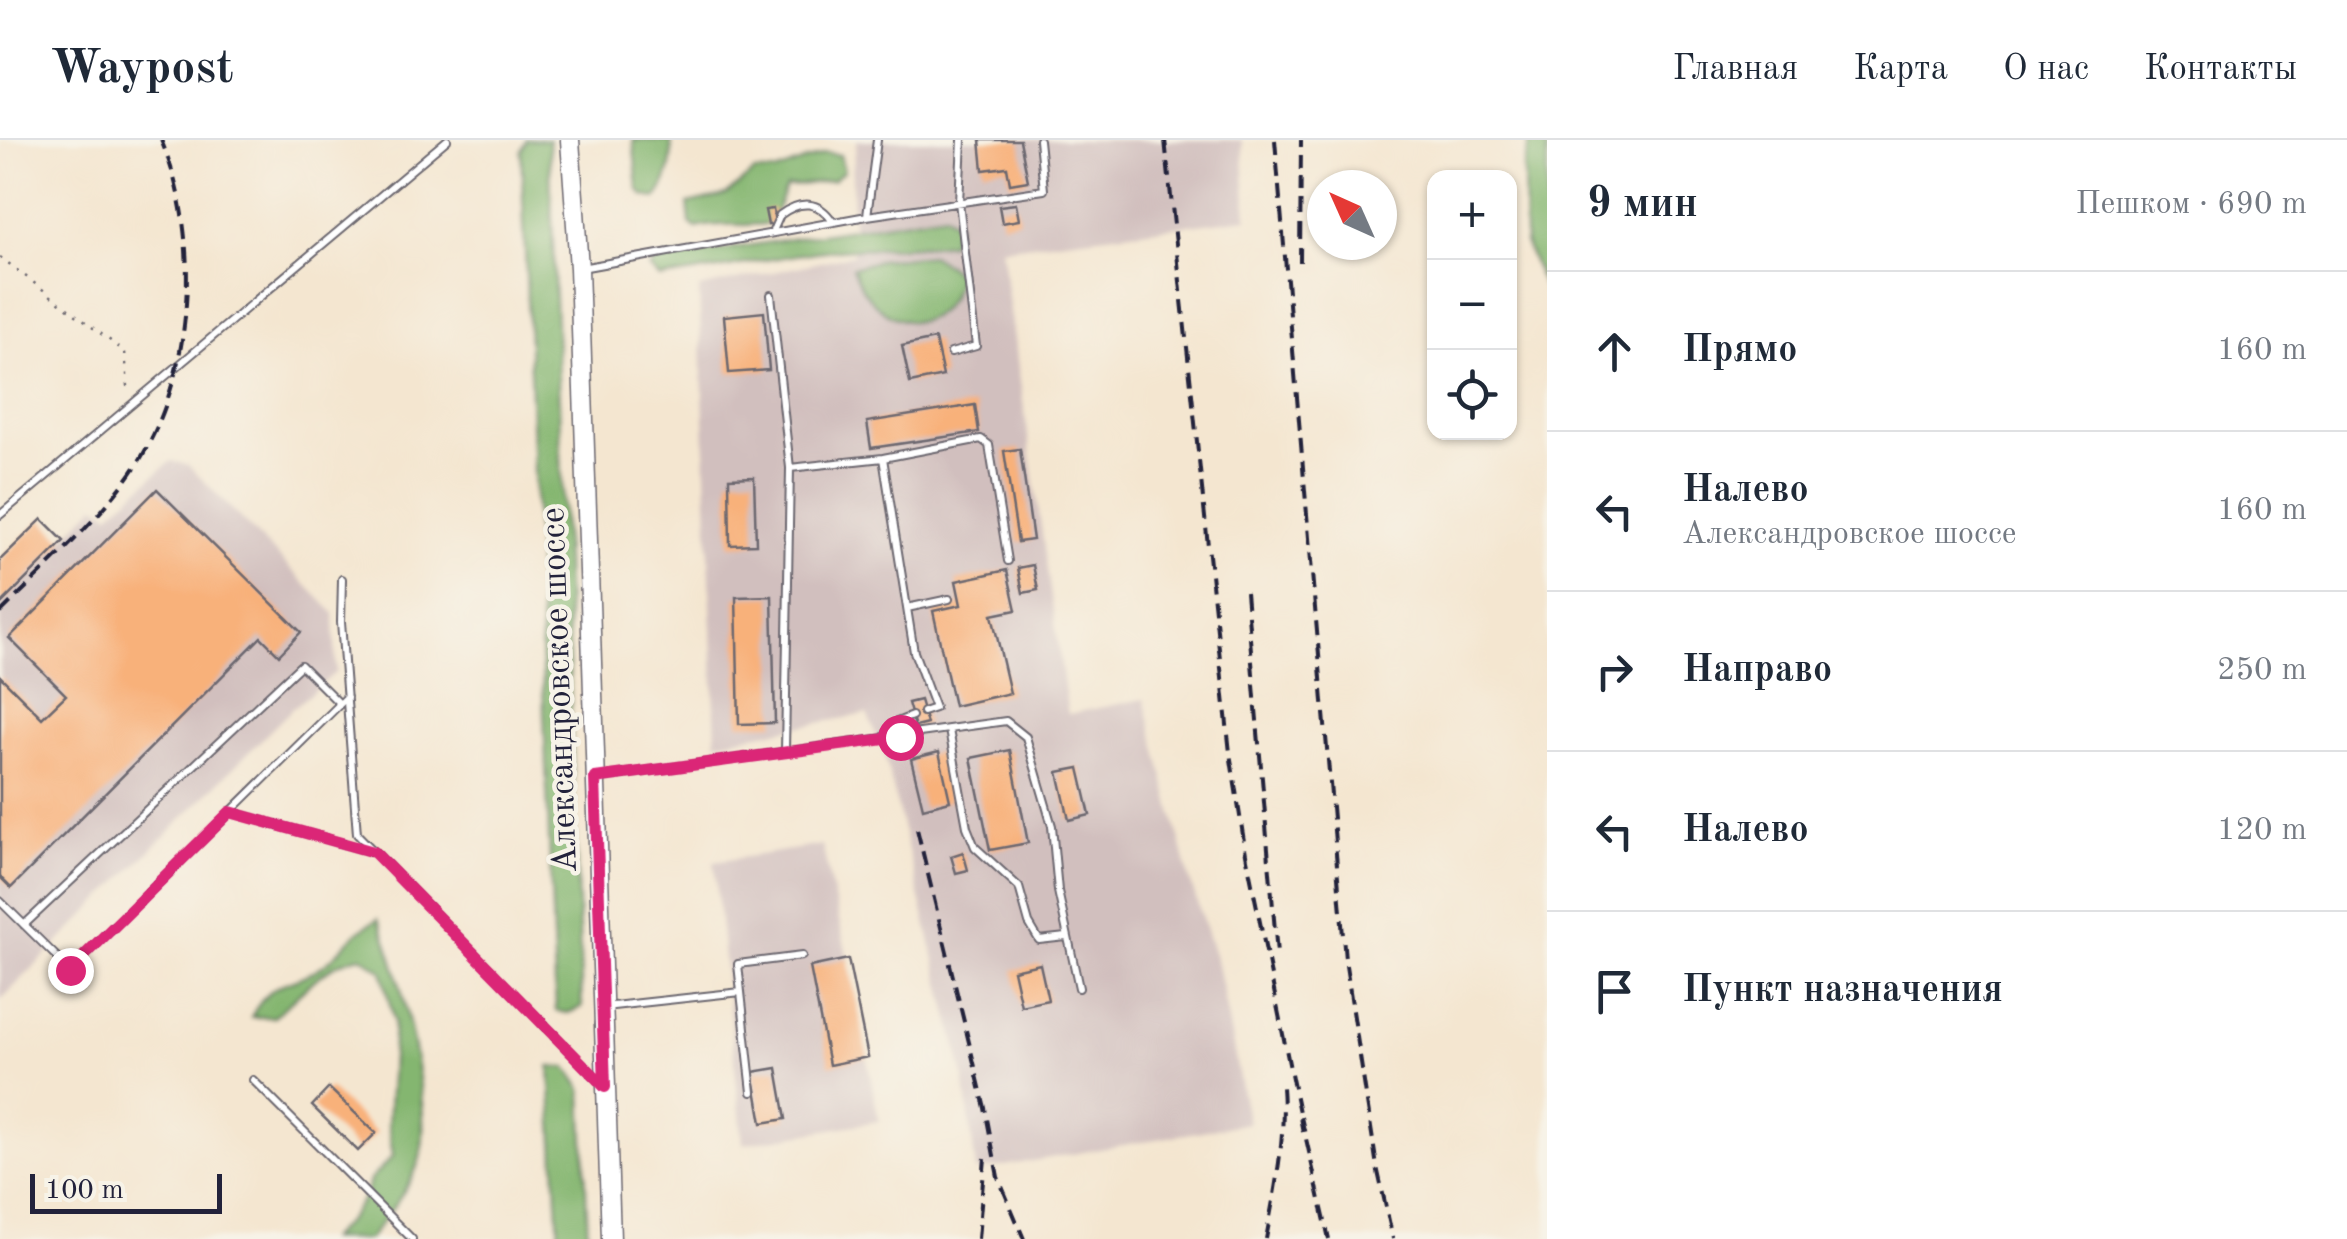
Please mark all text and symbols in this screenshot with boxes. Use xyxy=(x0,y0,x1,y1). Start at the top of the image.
text: Waypost xyxy=(50,45,234,93)
text: Главная xyxy=(1672,52,1798,87)
text: Карта xyxy=(1853,52,1948,87)
text: О нас xyxy=(2003,52,2089,87)
text: Контакты xyxy=(2144,52,2297,87)
north arrow xyxy=(1307,170,1397,260)
map controls xyxy=(1427,170,1517,440)
button: + xyxy=(1427,170,1517,260)
text: 9 мин xyxy=(1587,184,1698,226)
text: Пешком · 690 m xyxy=(2075,189,2307,221)
button: − xyxy=(1427,260,1517,350)
icon: ahead xyxy=(1587,324,1642,379)
text: Прямо xyxy=(1682,332,1797,370)
text: 160 m xyxy=(2217,335,2307,367)
button: locate xyxy=(1427,350,1517,440)
text: Налево xyxy=(1682,472,1809,510)
icon: left xyxy=(1587,484,1642,539)
text: 160 m xyxy=(2217,495,2307,527)
street label: Александровское шоссе xyxy=(536,507,584,873)
text: Александровское шоссе xyxy=(1682,519,2017,551)
icon: right xyxy=(1587,644,1642,699)
text: Направо xyxy=(1682,652,1832,690)
text: 250 m xyxy=(2217,655,2307,687)
route start xyxy=(878,715,924,761)
icon: left xyxy=(1587,804,1642,859)
text: Налево xyxy=(1682,812,1809,850)
text: 120 m xyxy=(2217,815,2307,847)
route end xyxy=(48,948,94,994)
icon: arrive xyxy=(1587,964,1642,1019)
text: Пункт назначения xyxy=(1682,972,2003,1010)
scale bar xyxy=(30,1169,222,1214)
text: 100 m xyxy=(45,1177,124,1205)

